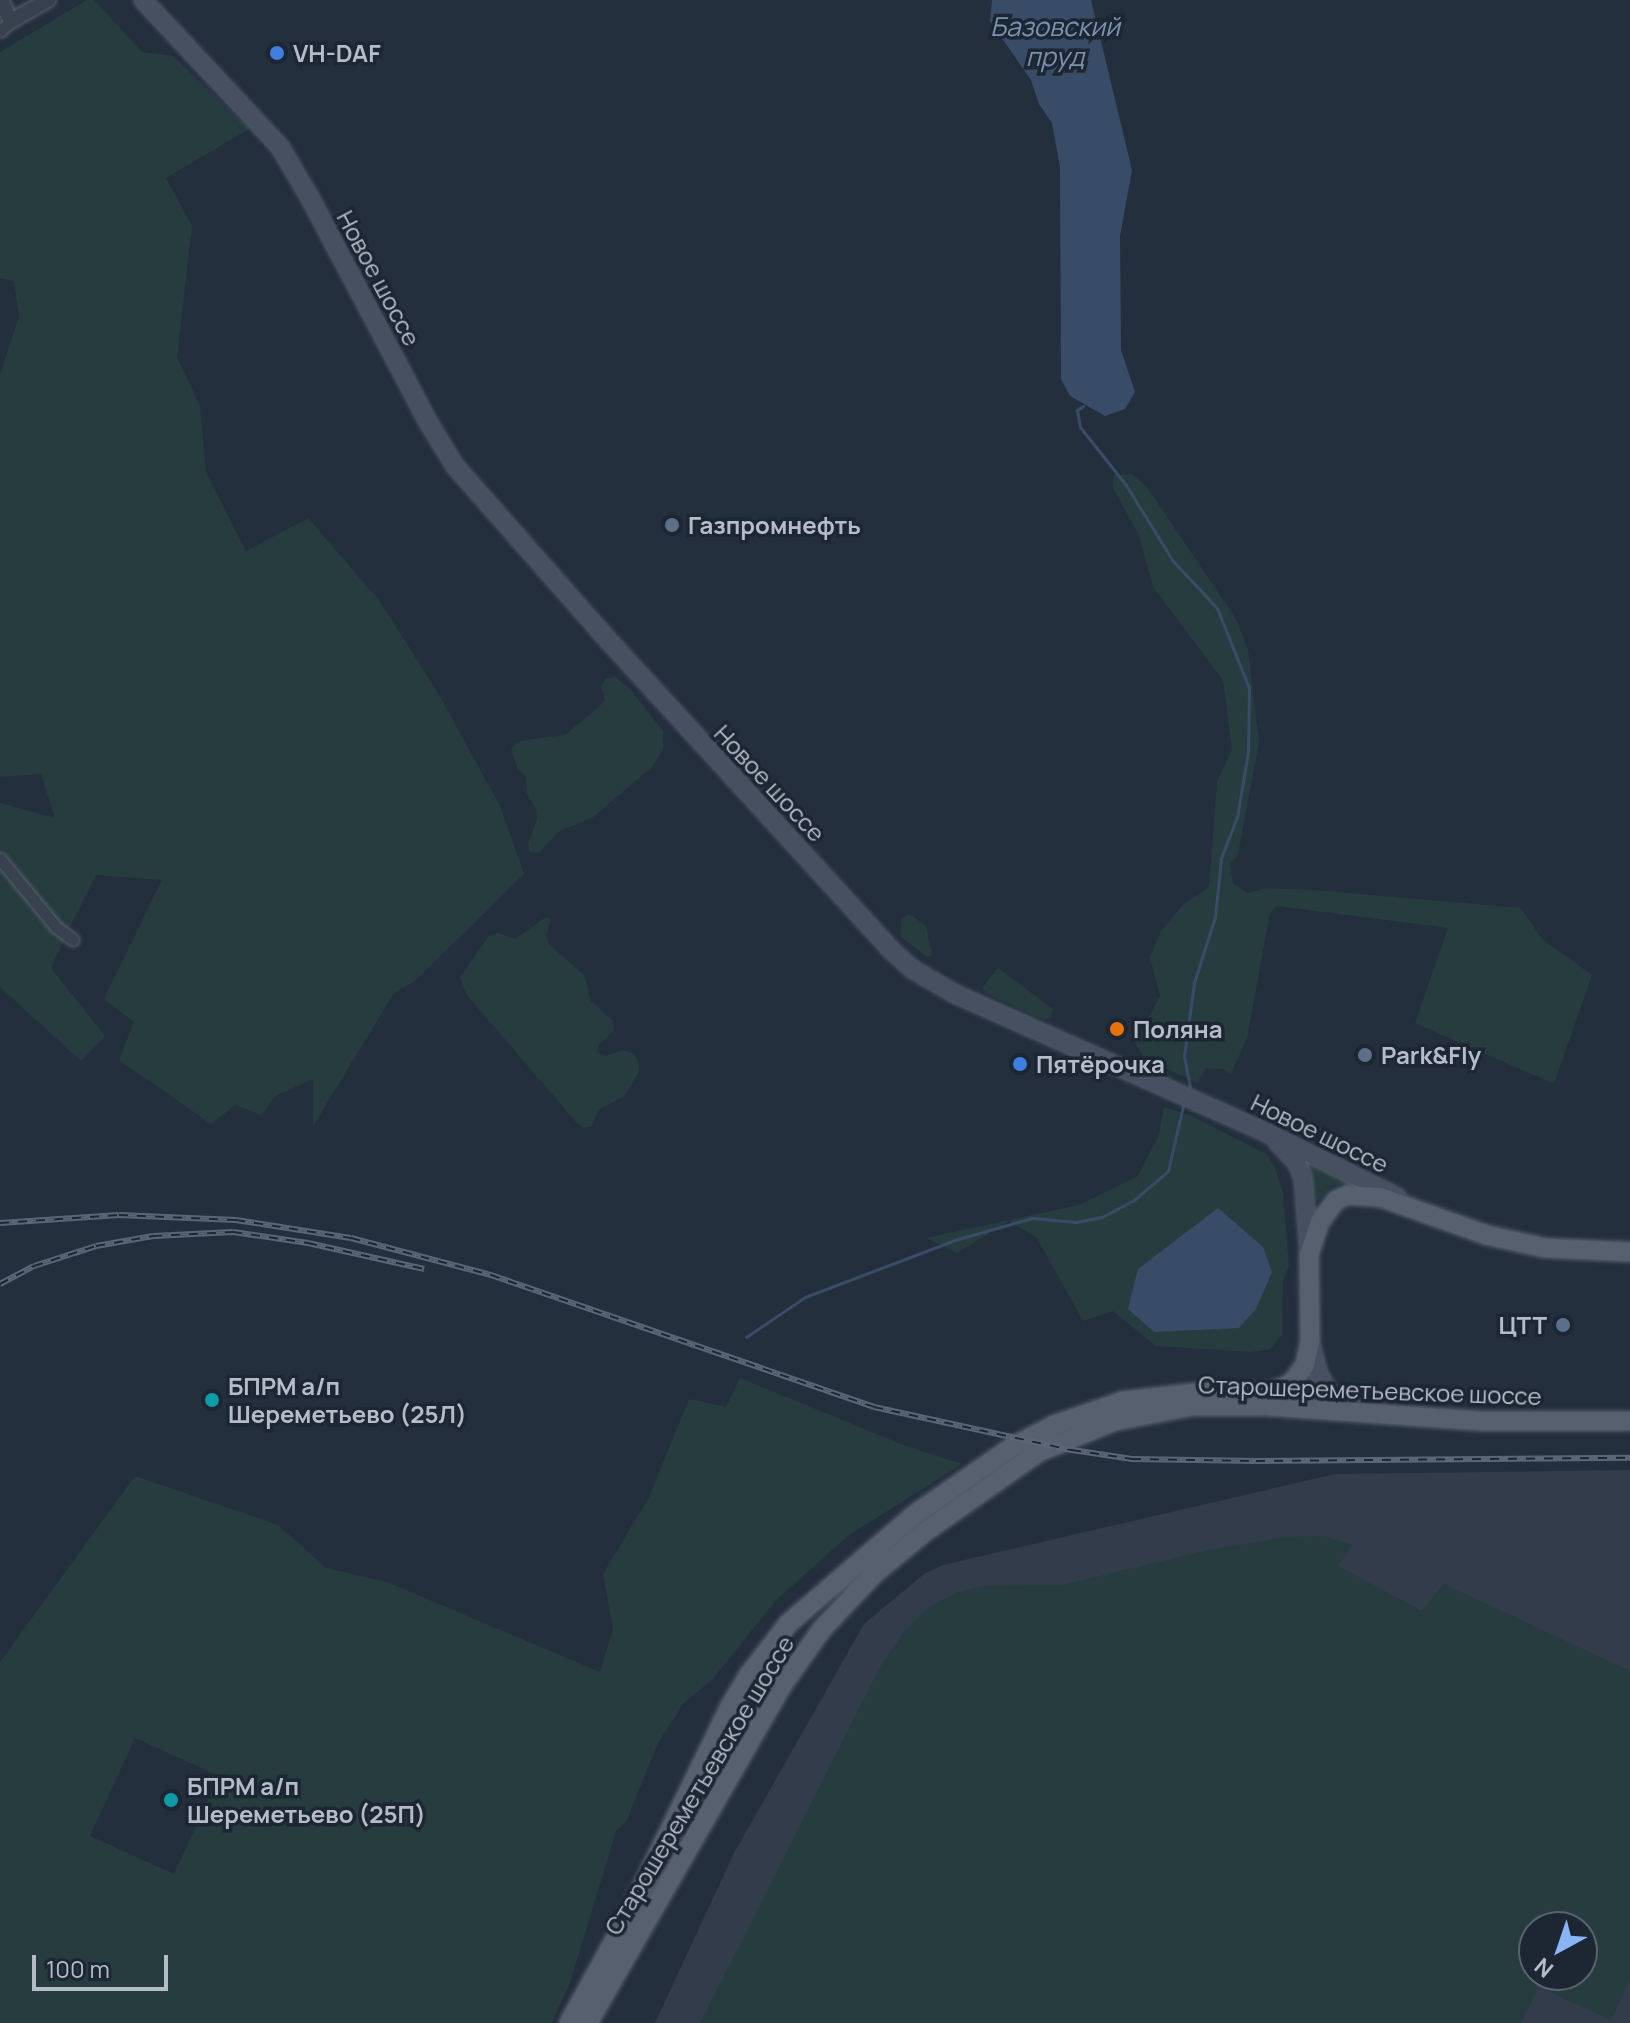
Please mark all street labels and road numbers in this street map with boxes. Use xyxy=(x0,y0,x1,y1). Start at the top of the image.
street label: Новое шоссе xyxy=(331,205,427,351)
street label: Новое шоссе xyxy=(709,719,831,847)
street label: Новое шоссе xyxy=(1247,1087,1393,1179)
street label: Старошереметьевское шоссе xyxy=(1198,1370,1542,1410)
street label: Старошереметьевское шоссе xyxy=(598,1630,800,1940)

